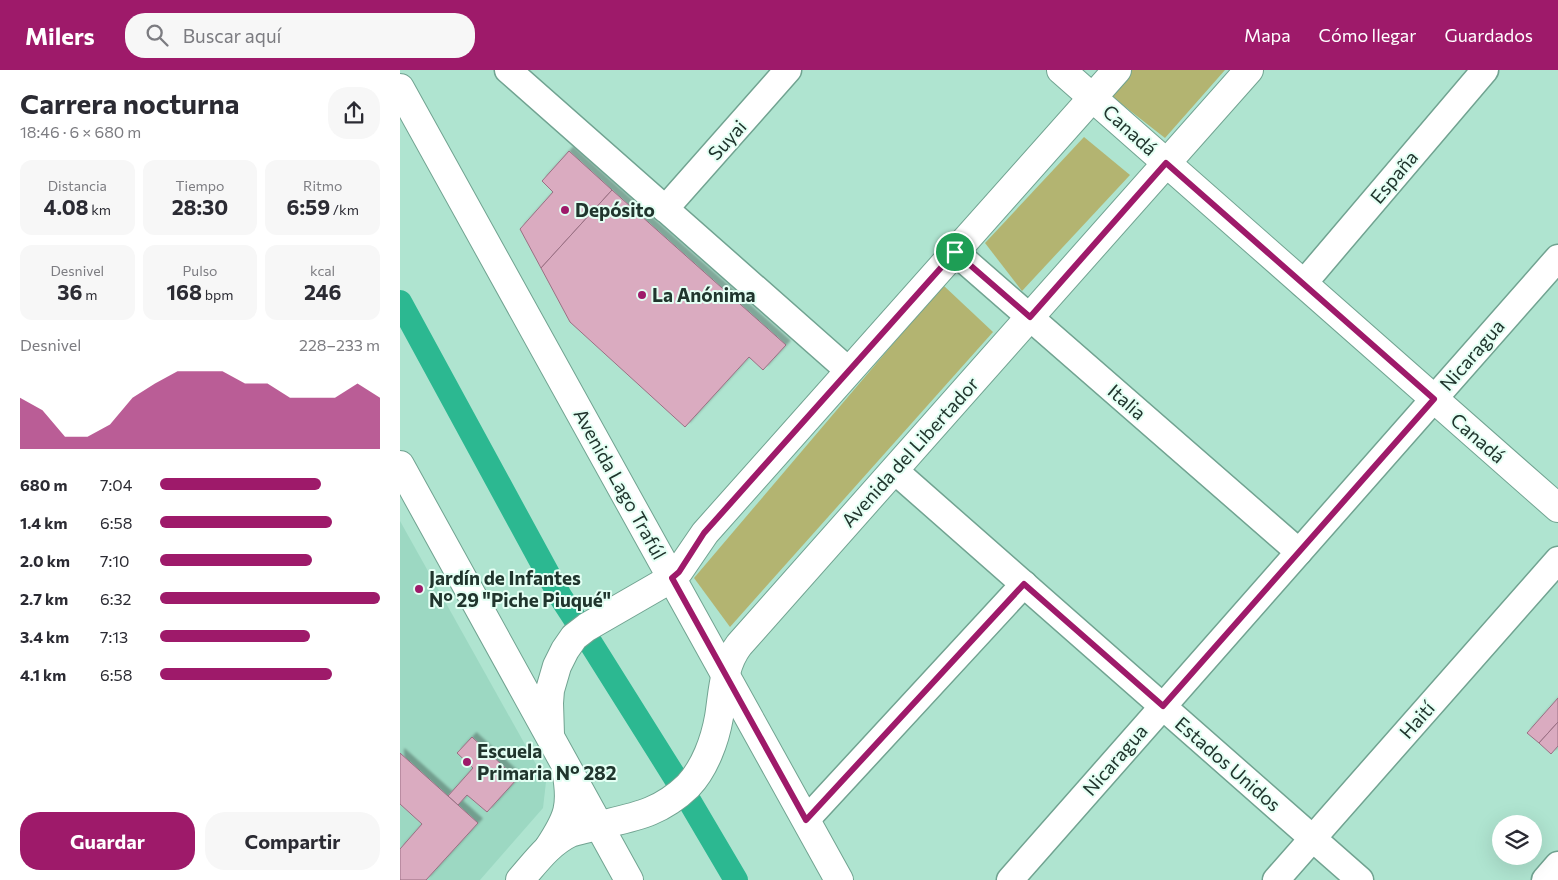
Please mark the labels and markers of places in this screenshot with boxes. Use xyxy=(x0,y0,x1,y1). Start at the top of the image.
place label: Depósito xyxy=(575,198,655,221)
marker: Depósito xyxy=(559,204,571,216)
pin xyxy=(934,231,976,273)
place label: La Anónima xyxy=(652,283,756,306)
marker: La Anónima xyxy=(636,289,648,301)
place label: Jardín de Infantes N° 29 "Piche Piuqué" xyxy=(429,566,611,611)
marker: Jardín de Infantes N° 29 "Piche Piuqué" xyxy=(413,583,425,595)
place label: Escuela Primaria N° 282 xyxy=(477,739,617,784)
marker: Escuela Primaria N° 282 xyxy=(461,756,473,768)

